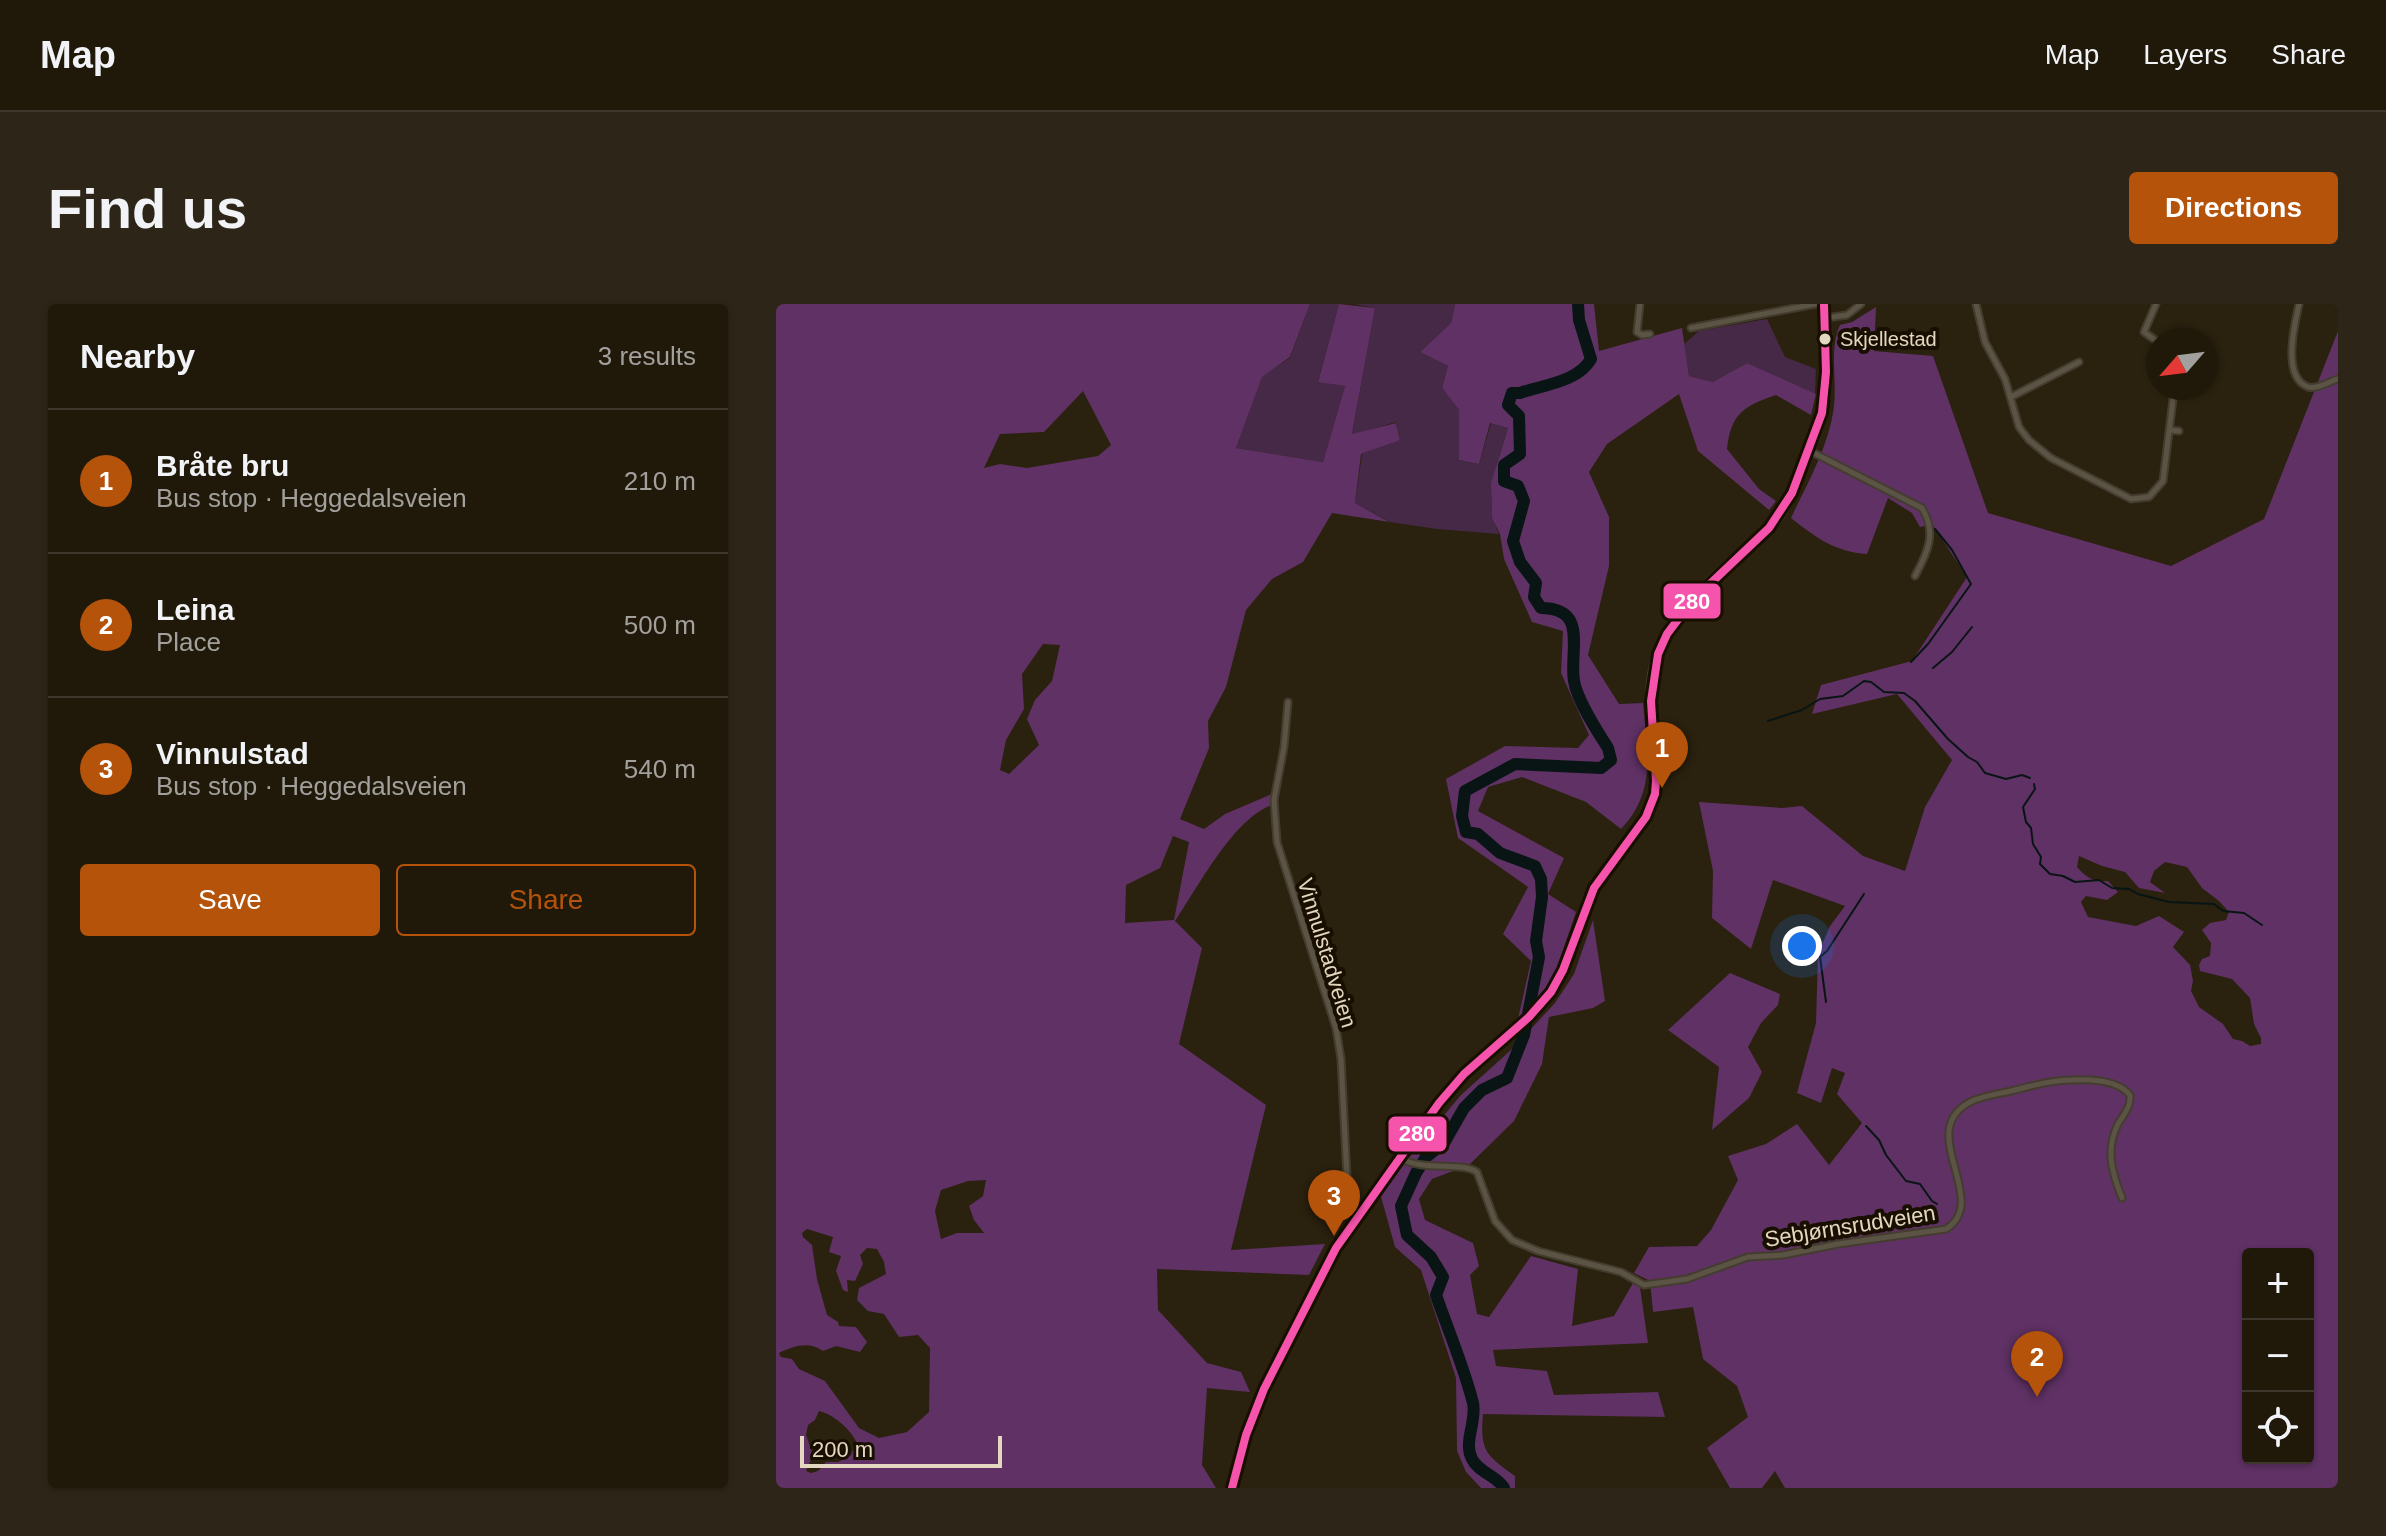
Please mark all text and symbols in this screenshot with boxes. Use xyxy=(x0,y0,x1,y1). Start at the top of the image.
text: Map xyxy=(40,34,116,76)
text: Map xyxy=(2045,39,2099,70)
text: Layers xyxy=(2143,39,2227,70)
text: Share xyxy=(2271,39,2346,70)
button: Directions xyxy=(2129,172,2338,244)
text: Find us xyxy=(48,177,247,240)
place label: Skjellestad xyxy=(1840,328,1937,350)
north arrow xyxy=(2146,328,2218,400)
marker: Skjellestad xyxy=(1817,331,1833,347)
text: Nearby xyxy=(80,337,195,375)
text: 3 results xyxy=(598,341,696,371)
text: Bråte bru xyxy=(156,449,289,482)
text: 1 xyxy=(99,466,113,496)
text: 210 m xyxy=(624,466,696,496)
text: Bus stop · Heggedalsveien xyxy=(156,483,467,513)
line badge: 280 xyxy=(1662,582,1722,620)
text: 280 xyxy=(1674,589,1710,614)
text: Leina xyxy=(156,593,234,626)
text: 2 xyxy=(99,610,113,640)
text: 500 m xyxy=(624,610,696,640)
text: Place xyxy=(156,627,221,657)
pin: 1 xyxy=(1636,722,1688,788)
text: Vinnulstad xyxy=(156,737,309,770)
text: 3 xyxy=(99,754,113,784)
text: 540 m xyxy=(624,754,696,784)
text: Bus stop · Heggedalsveien xyxy=(156,771,467,801)
button: Save xyxy=(80,864,380,936)
button: Share xyxy=(396,864,696,936)
street label: Vinnulstadveien xyxy=(1292,875,1362,1031)
your location xyxy=(1782,926,1822,966)
line badge: 280 xyxy=(1387,1115,1448,1153)
text: 280 xyxy=(1399,1121,1435,1146)
pin: 3 xyxy=(1308,1170,1360,1236)
street label: Sebjørnsrudveien xyxy=(1763,1200,1937,1252)
map controls xyxy=(2242,1248,2314,1464)
button: + xyxy=(2242,1248,2314,1320)
button: − xyxy=(2242,1320,2314,1392)
pin: 2 xyxy=(2011,1331,2063,1397)
button: locate xyxy=(2242,1392,2314,1464)
scale bar xyxy=(800,1432,1002,1468)
text: 200 m xyxy=(812,1437,873,1462)

